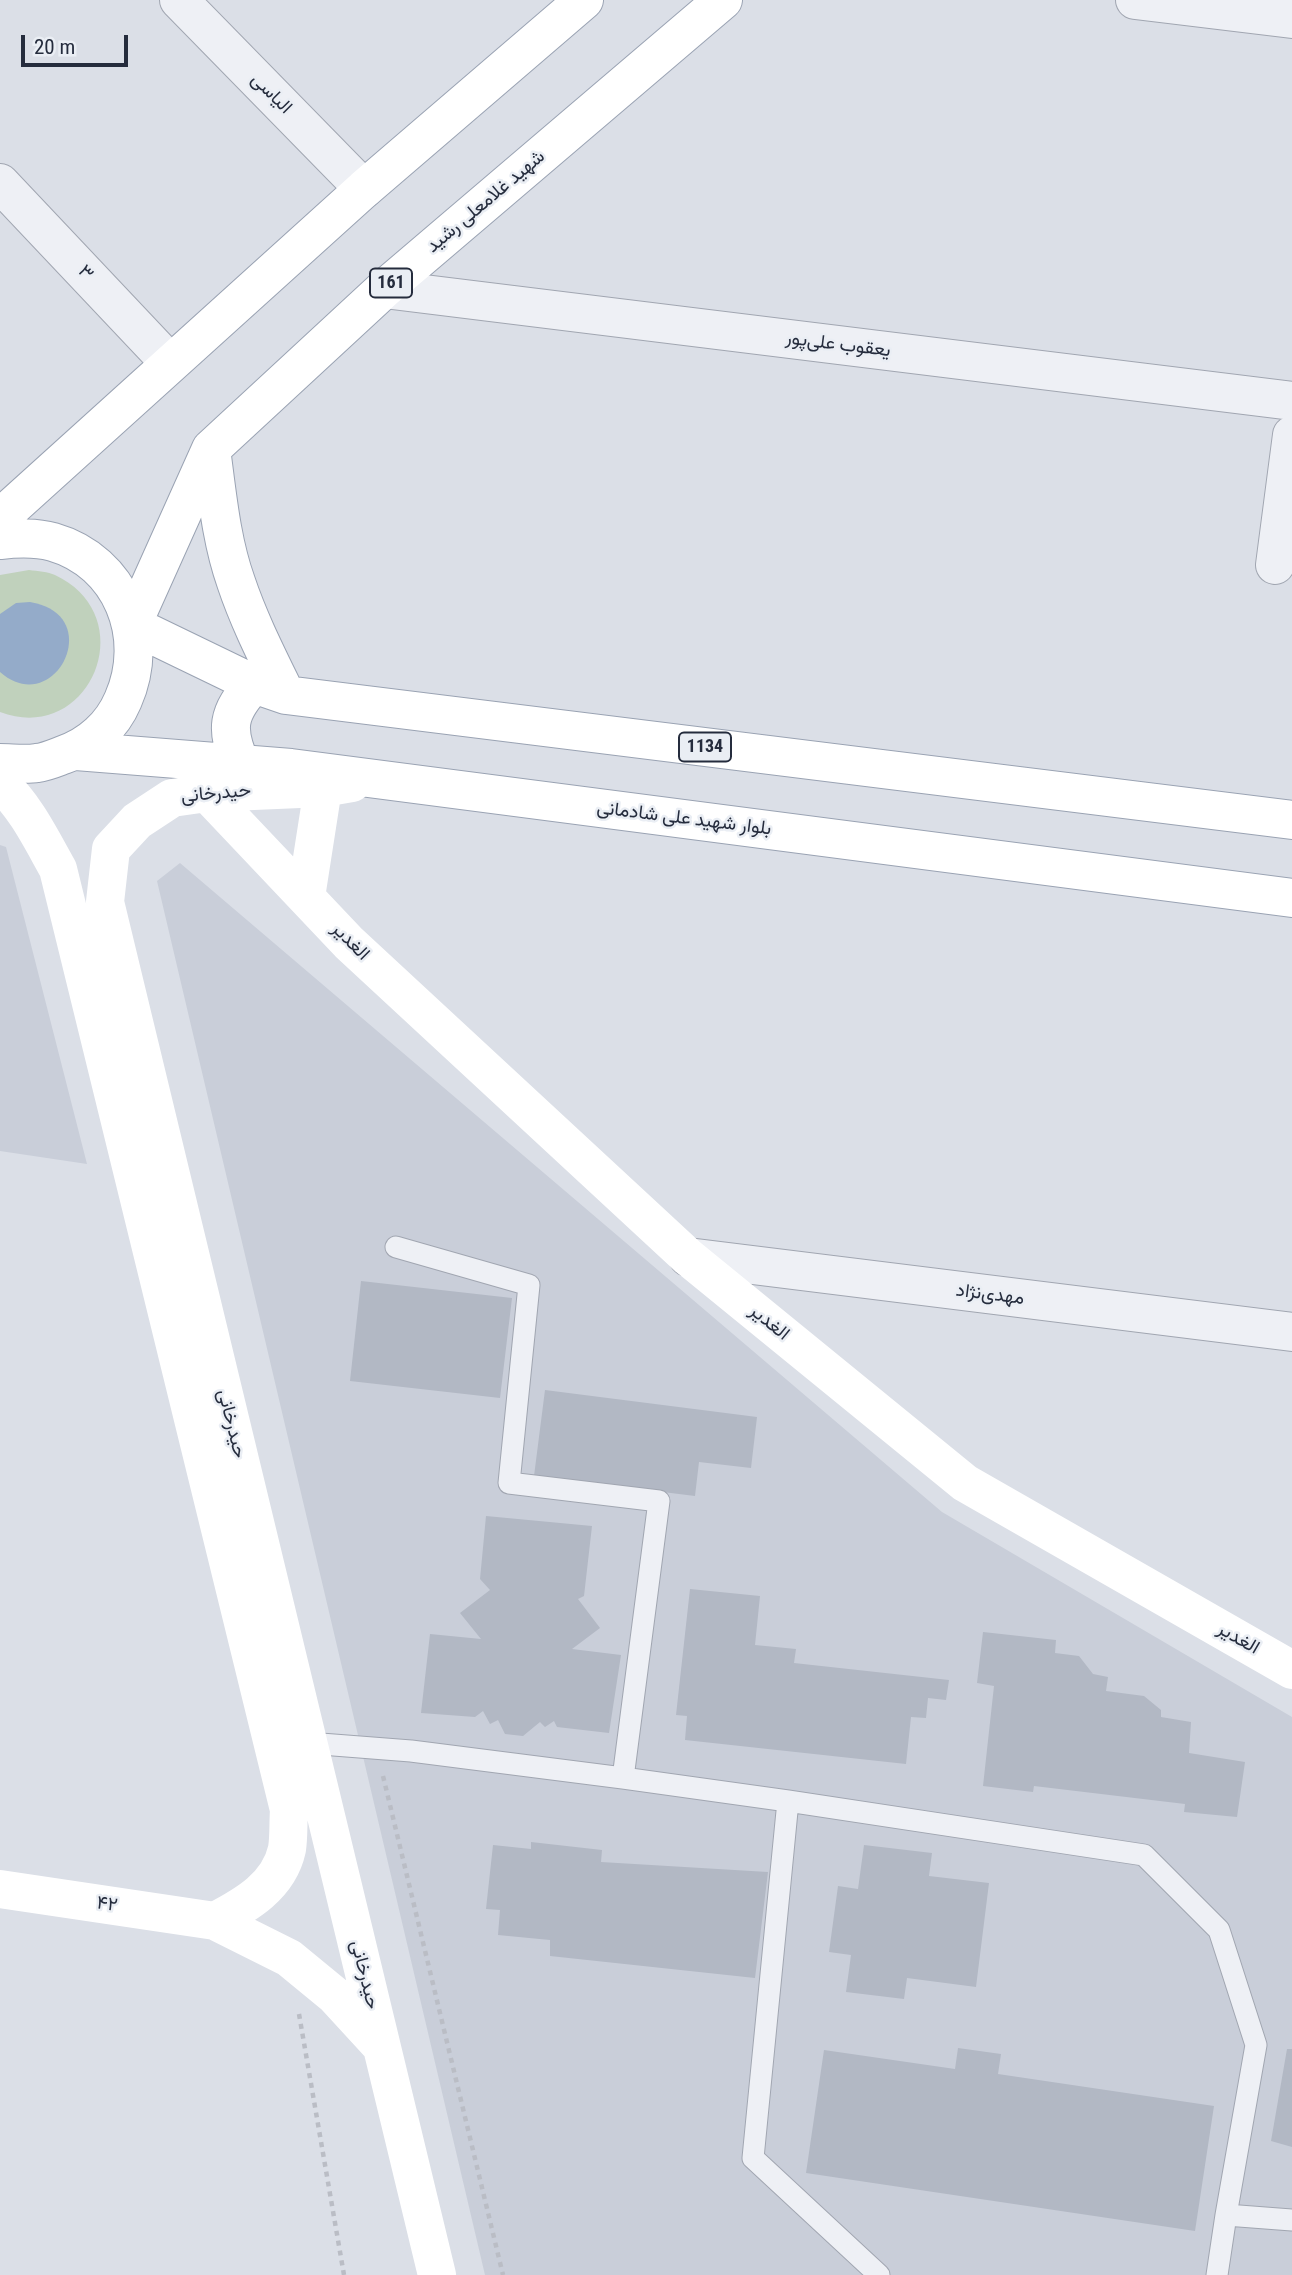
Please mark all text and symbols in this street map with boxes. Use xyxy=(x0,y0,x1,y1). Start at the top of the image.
scale bar xyxy=(24,21,131,65)
text: 20 m xyxy=(34,35,75,59)
street label: الیاسی xyxy=(246,69,296,119)
street label: شهید غلامعلی رشید xyxy=(422,146,550,258)
street label: ۳ xyxy=(72,261,98,285)
road number: 161 xyxy=(370,268,412,298)
street label: یعقوب علی‌پور xyxy=(784,327,892,363)
road number: 1134 xyxy=(679,732,731,762)
street label: حیدرخانی xyxy=(180,780,252,808)
street label: بلوار شهید علی شادمانی xyxy=(595,797,773,841)
street label: الغدیر xyxy=(326,918,374,966)
street label: مهدی‌نژاد xyxy=(955,1280,1025,1310)
street label: الغدیر xyxy=(744,1300,794,1346)
street label: حیدرخانی xyxy=(211,1387,251,1461)
street label: الغدیر xyxy=(1213,1618,1263,1660)
street label: ۴۲ xyxy=(95,1892,119,1918)
street label: حیدرخانی xyxy=(344,1938,384,2012)

